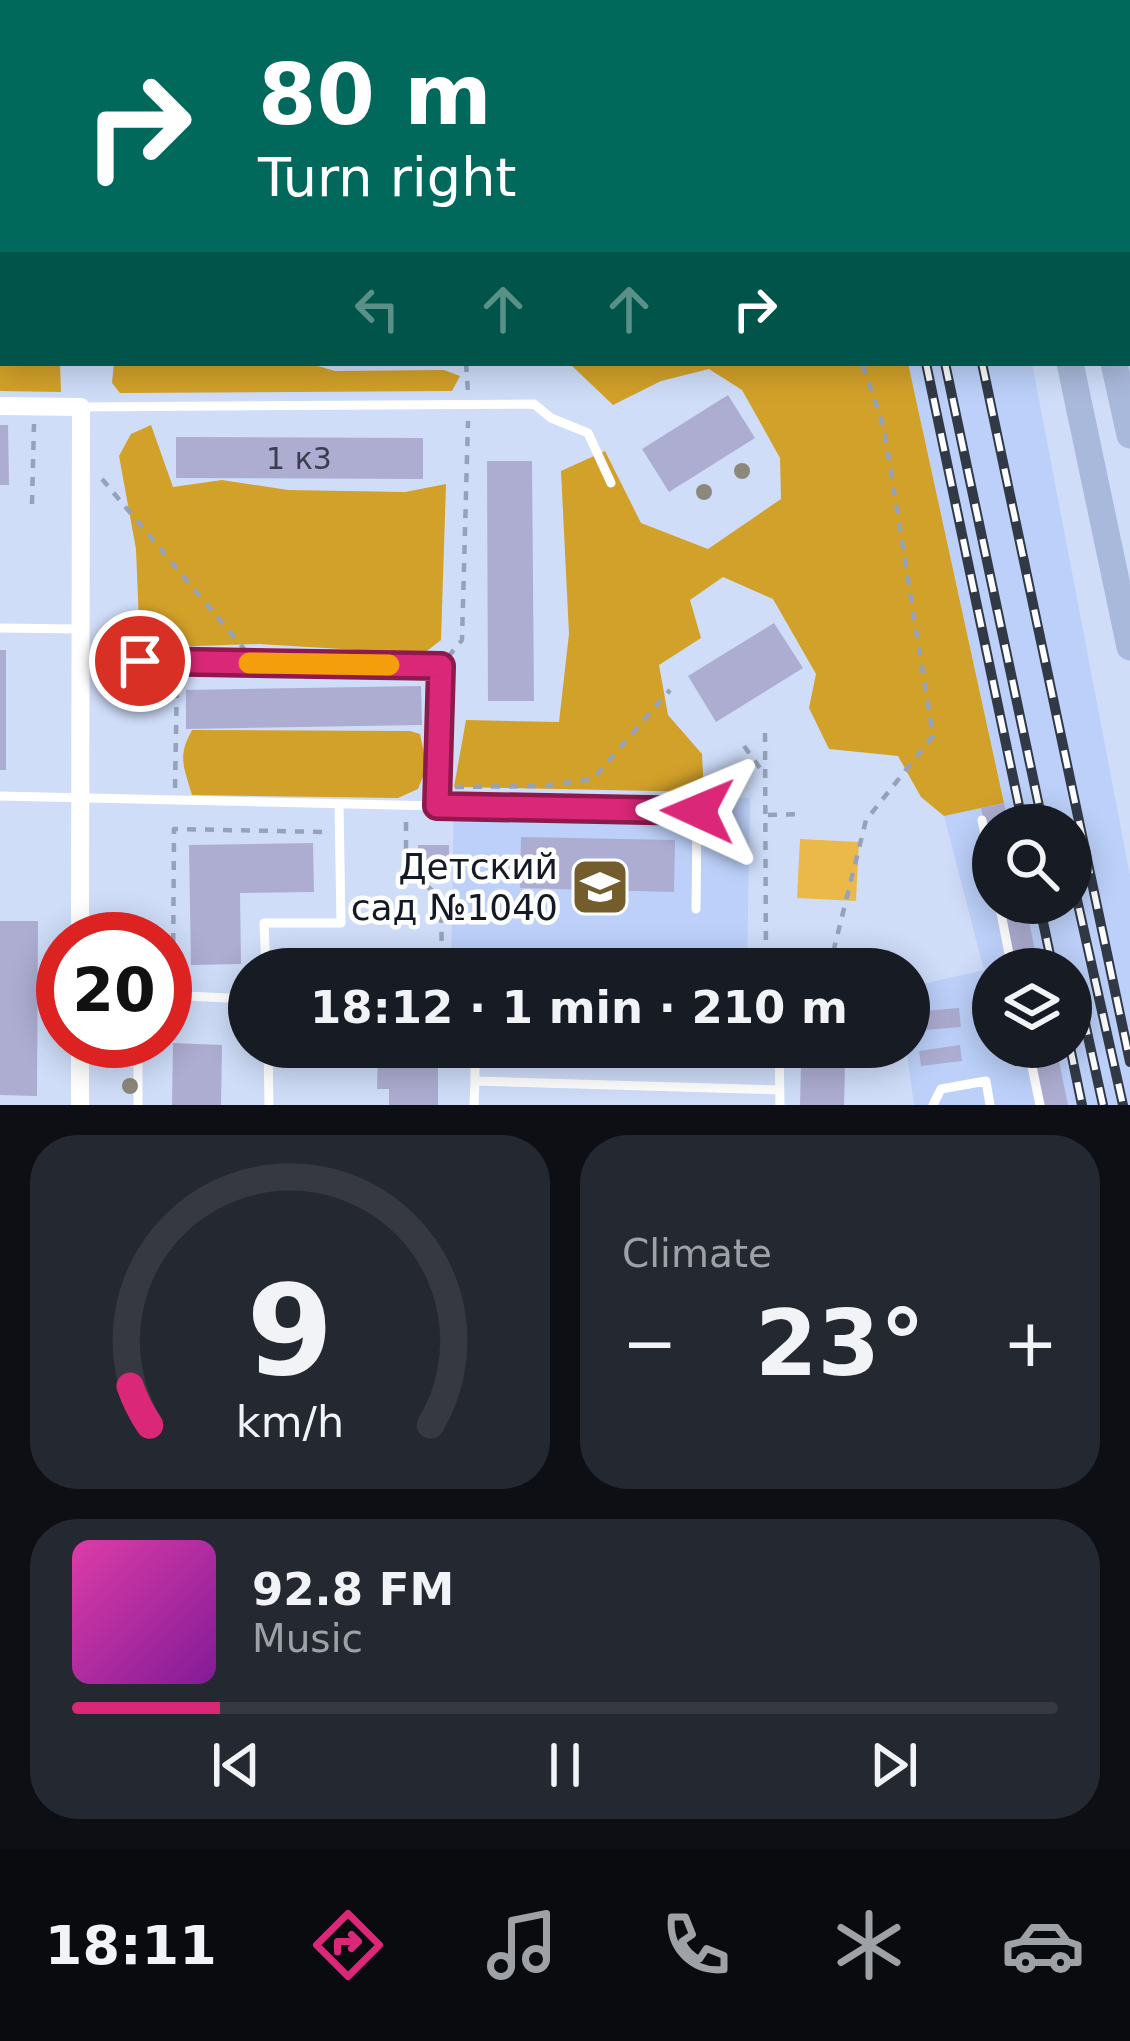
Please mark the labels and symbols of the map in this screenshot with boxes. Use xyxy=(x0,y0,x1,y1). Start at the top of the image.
house number: 1 к3 xyxy=(266,441,332,476)
pin xyxy=(89,610,191,712)
position arrow xyxy=(635,748,761,874)
place label: Детский сад №1040 xyxy=(351,846,558,928)
school or university icon: Детский сад №1040 xyxy=(569,856,631,918)
speed limit sign: 20 xyxy=(36,912,192,1068)

